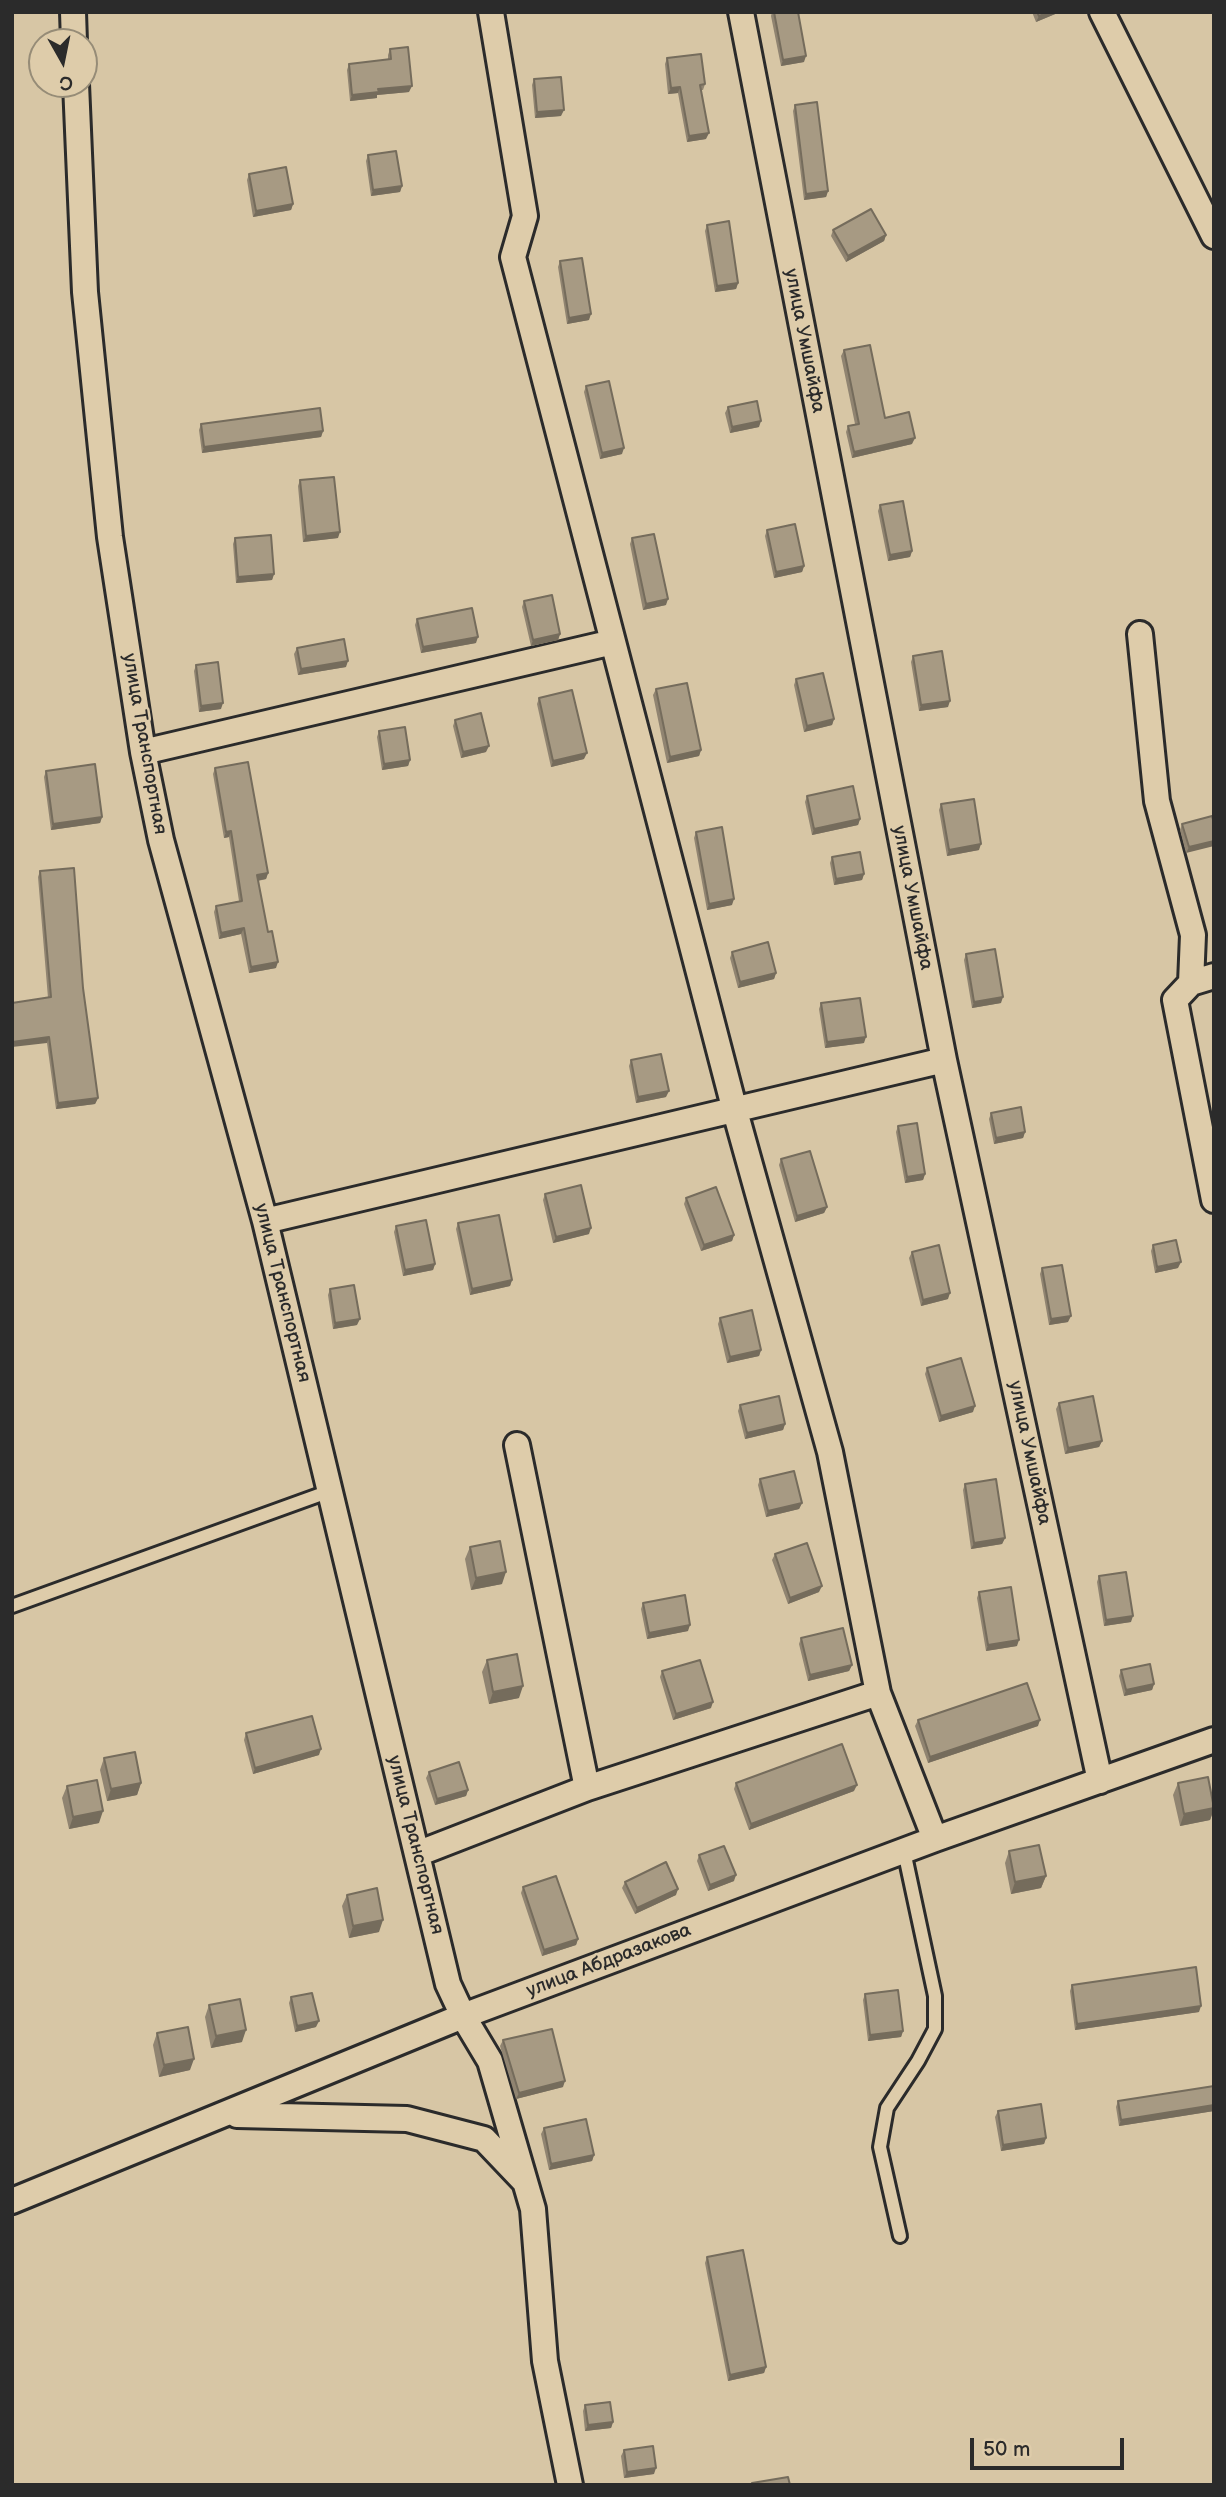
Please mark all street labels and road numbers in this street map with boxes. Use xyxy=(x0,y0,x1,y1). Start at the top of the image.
street label: улица Умшайфа xyxy=(779,267,829,415)
street label: улица Транспортная xyxy=(117,652,171,836)
street label: улица Умшайфа xyxy=(887,824,937,972)
street label: улица Транспортная xyxy=(249,1201,315,1385)
street label: улица Умшайфа xyxy=(1003,1379,1055,1527)
street label: улица Транспортная xyxy=(382,1753,448,1937)
street label: улица Абдразакова xyxy=(524,1919,694,2003)

